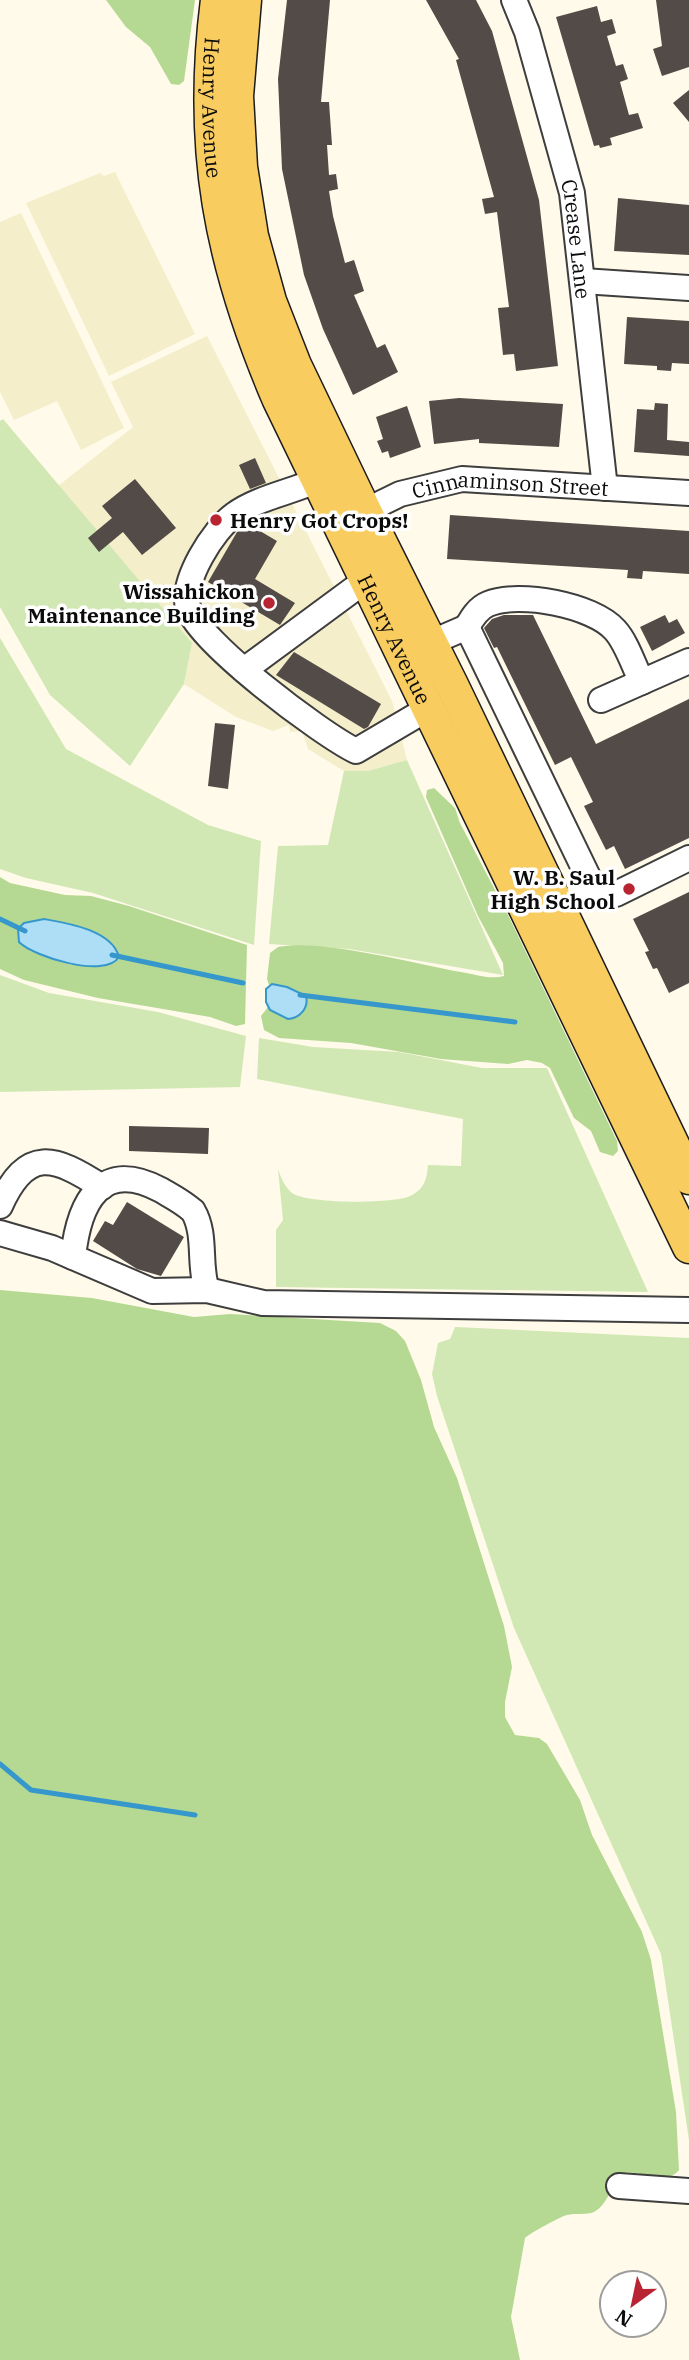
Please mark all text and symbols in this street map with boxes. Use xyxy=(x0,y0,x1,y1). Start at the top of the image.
street label: Henry Avenue xyxy=(196,36,229,180)
street label: Crease Lane xyxy=(555,176,598,300)
street label: Cinnaminson Street xyxy=(409,465,609,505)
place label: Henry Got Crops! xyxy=(230,506,409,534)
marker: Henry Got Crops! xyxy=(208,512,224,528)
street label: Henry Avenue xyxy=(351,570,438,709)
place label: Wissahickon Maintenance Building xyxy=(27,577,256,629)
marker: Wissahickon Maintenance Building xyxy=(261,595,277,611)
place label: W. B. Saul High School xyxy=(491,863,615,915)
marker: W. B. Saul High School xyxy=(621,881,637,897)
north arrow xyxy=(598,2269,668,2339)
text: N xyxy=(611,2304,637,2332)

